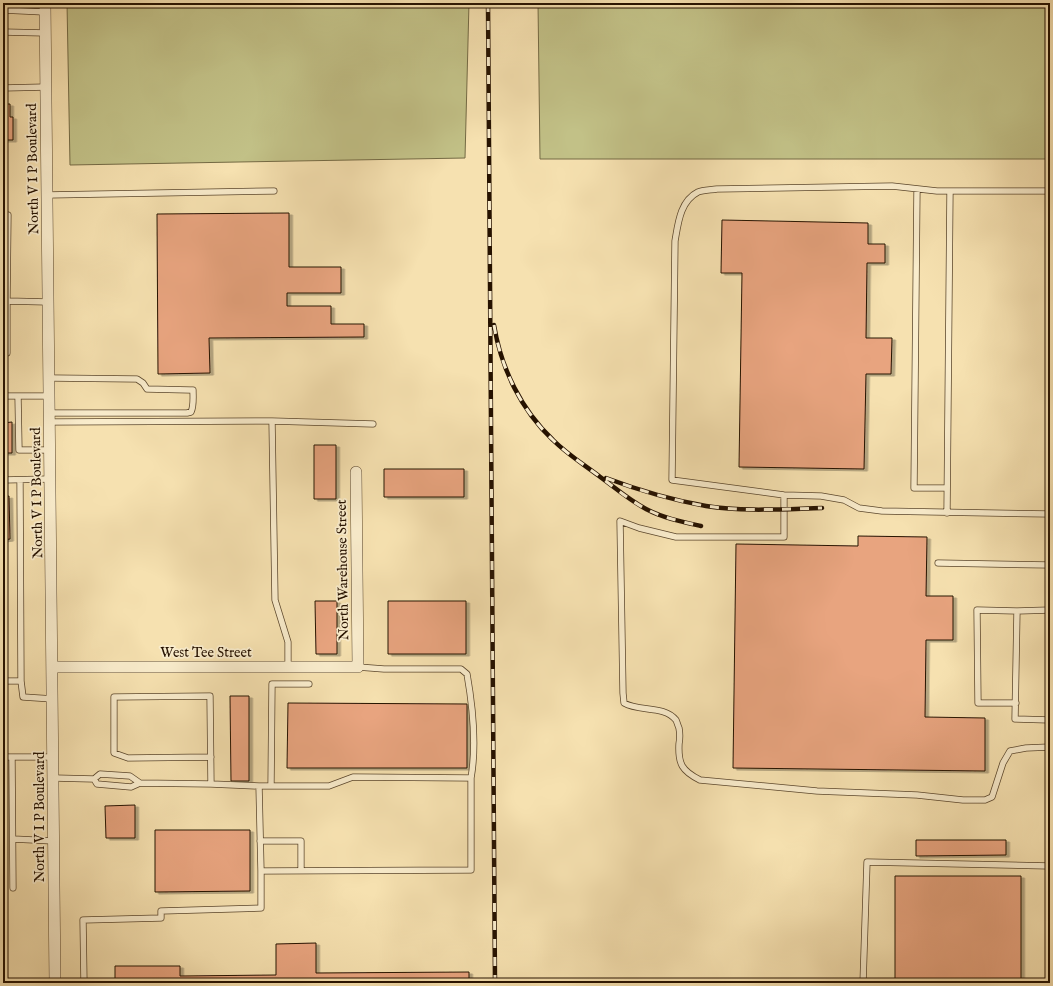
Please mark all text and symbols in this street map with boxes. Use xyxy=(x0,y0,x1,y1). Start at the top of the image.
street label: North V I P Boulevard xyxy=(23,103,43,235)
street label: North V I P Boulevard xyxy=(27,427,47,559)
street label: North Warehouse Street xyxy=(333,499,353,641)
street label: West Tee Street xyxy=(160,644,252,662)
street label: North V I P Boulevard xyxy=(31,751,49,883)

